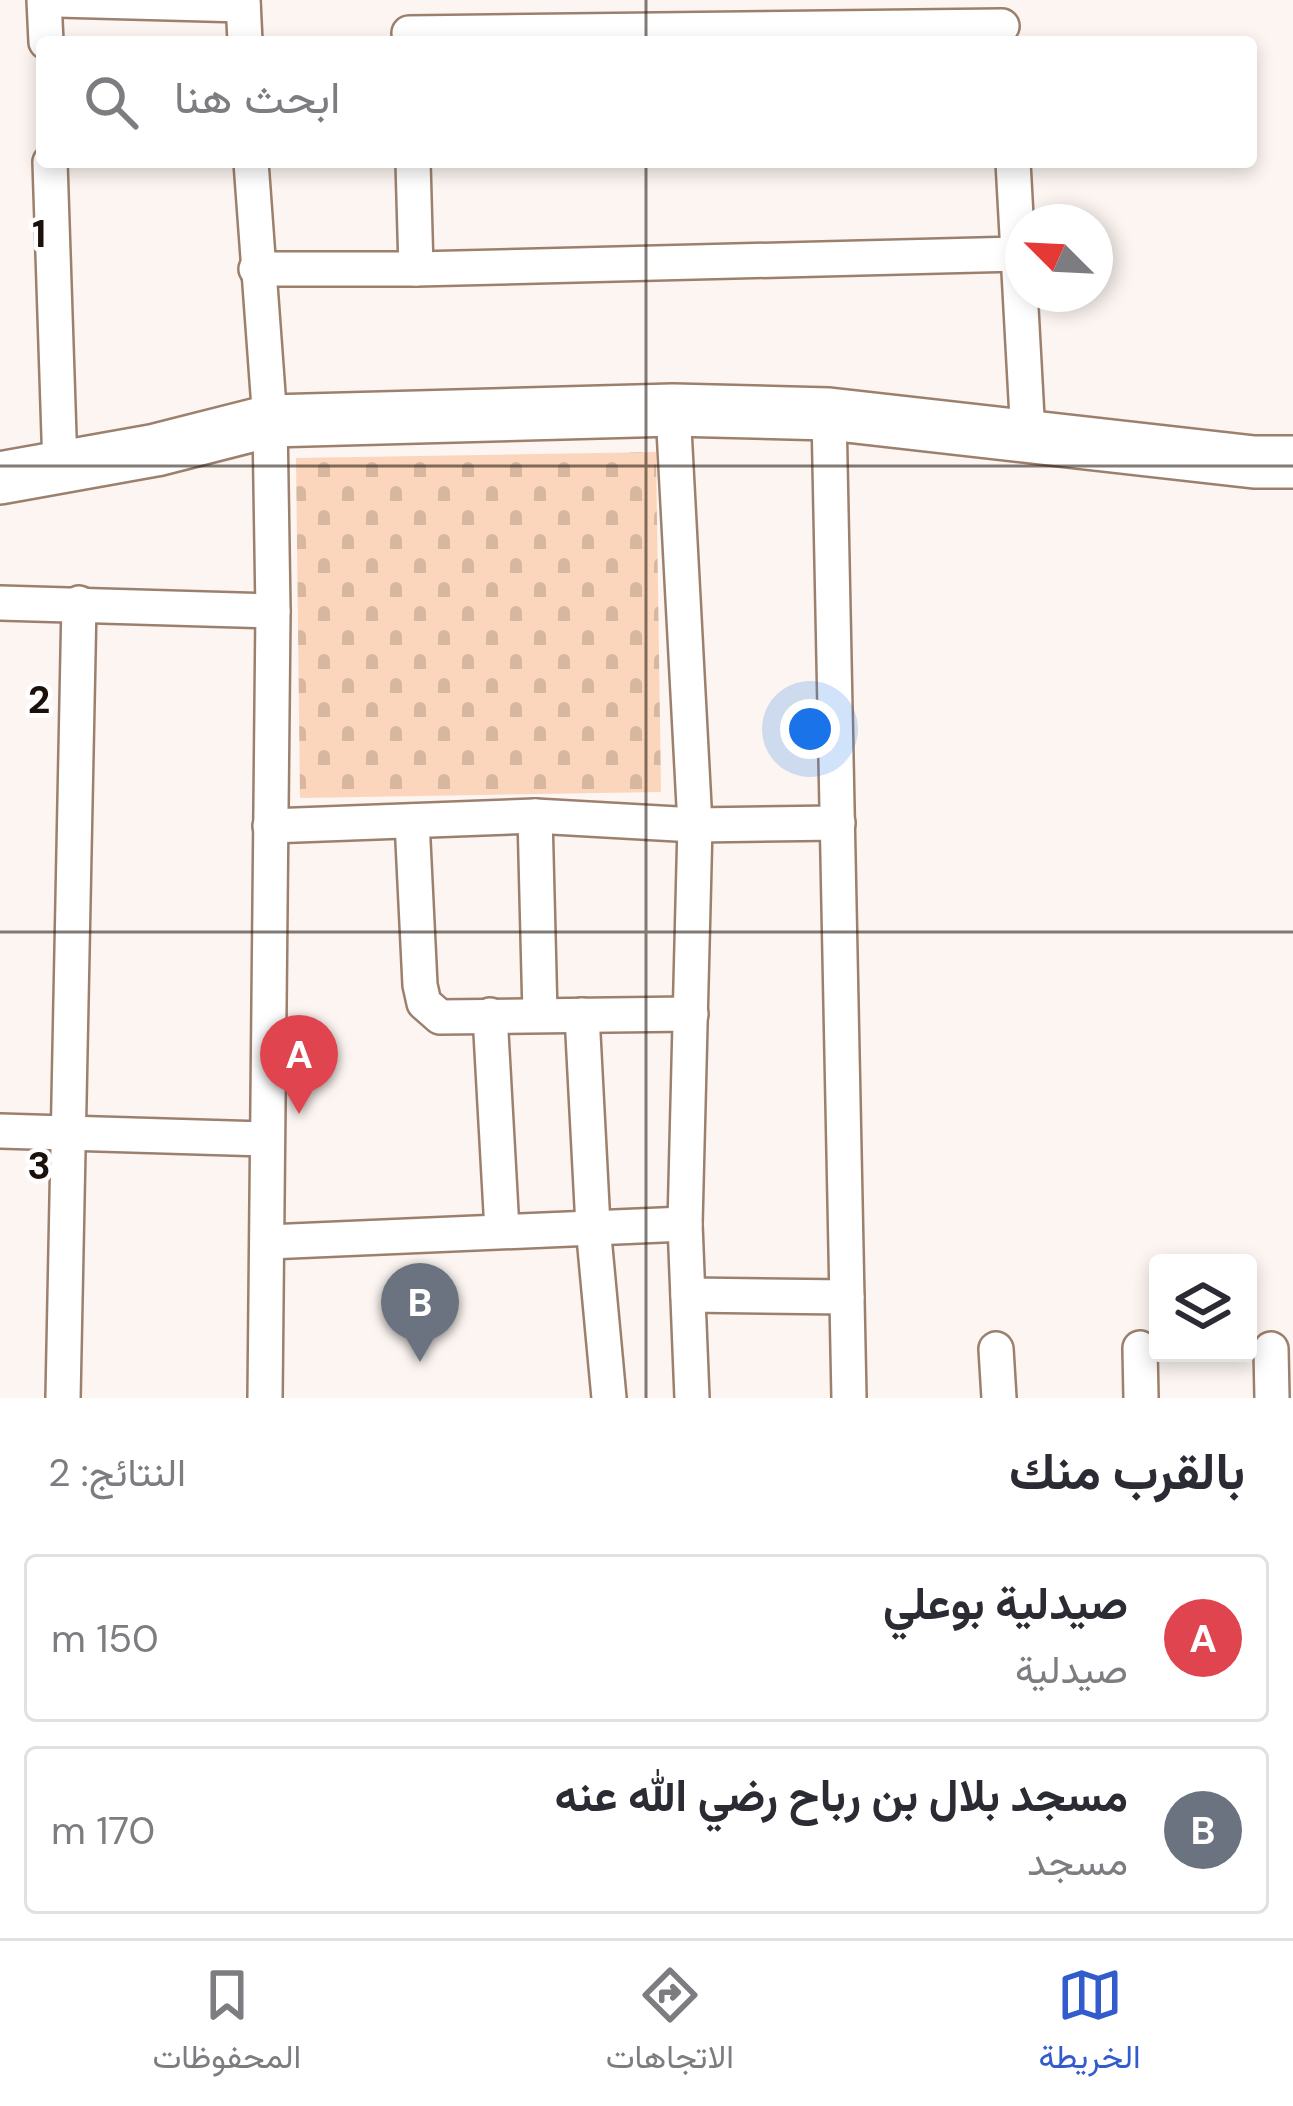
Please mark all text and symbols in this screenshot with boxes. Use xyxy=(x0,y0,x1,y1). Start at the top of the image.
search box xyxy=(36,36,1257,168)
text: ابحث هنا xyxy=(174,68,340,127)
icon: search xyxy=(78,69,144,135)
north arrow xyxy=(1005,204,1113,312)
text: 1 xyxy=(32,208,46,259)
text: 2 xyxy=(28,674,50,725)
your location xyxy=(780,699,840,759)
pin: A xyxy=(260,1015,338,1114)
text: 3 xyxy=(27,1140,51,1191)
map controls xyxy=(1149,1254,1257,1362)
button: layers xyxy=(1149,1254,1257,1362)
pin: B xyxy=(381,1263,459,1362)
text: بالقرب منك xyxy=(1009,1438,1245,1505)
text: النتائج: 2 xyxy=(48,1447,186,1498)
text: صيدلية بوعلي xyxy=(883,1574,1128,1633)
text: 150 m xyxy=(51,1613,159,1664)
text: A xyxy=(1189,1613,1217,1664)
text: صيدلية xyxy=(1015,1644,1128,1695)
text: مسجد بلال بن رباح رضي الله عنه xyxy=(554,1766,1128,1825)
text: 170 m xyxy=(51,1805,155,1856)
text: B xyxy=(1191,1805,1215,1856)
text: مسجد xyxy=(1027,1836,1128,1887)
tab: المحفوظات xyxy=(152,1962,301,2086)
tab: الاتجاهات xyxy=(606,1962,734,2086)
tab: الخريطة xyxy=(1039,1962,1141,2086)

